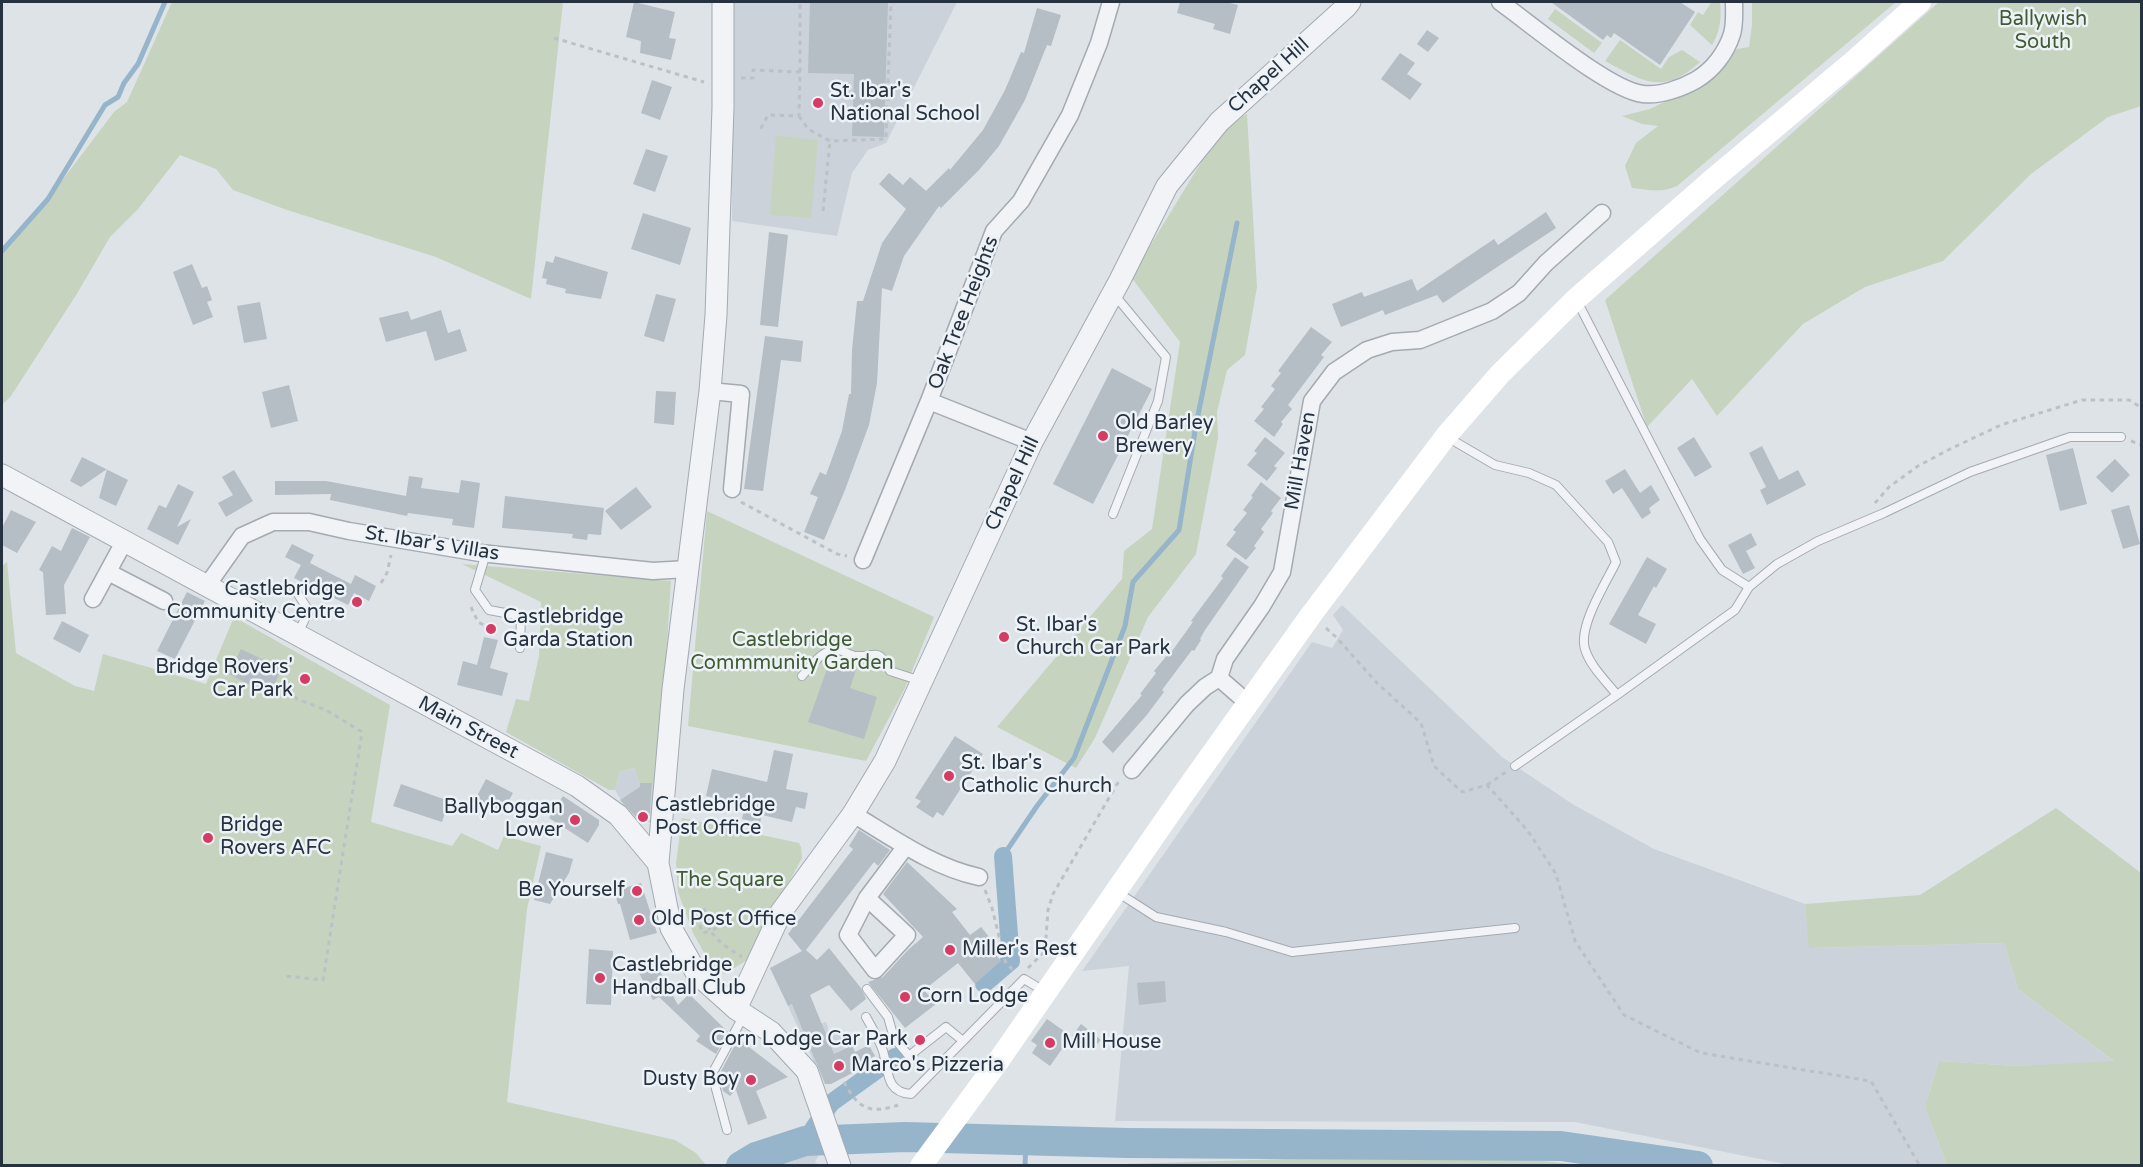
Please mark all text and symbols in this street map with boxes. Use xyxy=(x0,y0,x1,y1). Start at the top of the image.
park label: Ballywish South xyxy=(1999,8,2087,55)
street label: Chapel Hill xyxy=(1223,33,1315,119)
place label: St. Ibar's National School xyxy=(830,80,980,127)
marker: St. Ibar's National School xyxy=(811,96,825,110)
street label: Oak Tree Heights xyxy=(924,233,1004,393)
street label: Mill Haven xyxy=(1281,410,1321,512)
place label: Old Barley Brewery xyxy=(1115,412,1214,459)
marker: Old Barley Brewery xyxy=(1096,429,1110,443)
street label: Chapel Hill xyxy=(981,433,1045,535)
street label: St. Ibar's Villas xyxy=(363,522,501,566)
place label: Castlebridge Community Centre xyxy=(167,578,345,625)
marker: Castlebridge Community Centre xyxy=(350,595,364,609)
place label: Castlebridge Garda Station xyxy=(503,606,633,653)
place label: St. Ibar's Church Car Park xyxy=(1016,614,1170,661)
marker: Castlebridge Garda Station xyxy=(484,622,498,636)
park label: Castlebridge Commmunity Garden xyxy=(690,629,894,676)
marker: St. Ibar's Church Car Park xyxy=(997,630,1011,644)
place label: Bridge Rovers' Car Park xyxy=(155,656,293,703)
marker: Bridge Rovers' Car Park xyxy=(298,672,312,686)
street label: Main Street xyxy=(414,692,522,764)
place label: St. Ibar's Catholic Church xyxy=(961,752,1112,799)
marker: St. Ibar's Catholic Church xyxy=(942,769,956,783)
place label: Castlebridge Post Office xyxy=(655,794,775,841)
place label: Ballyboggan Lower xyxy=(444,796,563,843)
marker: Castlebridge Post Office xyxy=(636,810,650,824)
marker: Ballyboggan Lower xyxy=(568,813,582,827)
place label: Bridge Rovers AFC xyxy=(220,814,331,861)
marker: Bridge Rovers AFC xyxy=(201,831,215,845)
park label: The Square xyxy=(676,869,784,893)
place label: Be Yourself xyxy=(518,879,625,903)
marker: Be Yourself xyxy=(630,884,644,898)
place label: Old Post Office xyxy=(651,908,796,932)
marker: Old Post Office xyxy=(632,913,646,927)
place label: Miller's Rest xyxy=(962,938,1077,962)
marker: Miller's Rest xyxy=(943,943,957,957)
place label: Castlebridge Handball Club xyxy=(612,954,746,1001)
marker: Castlebridge Handball Club xyxy=(593,971,607,985)
place label: Corn Lodge xyxy=(917,985,1028,1009)
marker: Corn Lodge xyxy=(898,990,912,1004)
place label: Corn Lodge Car Park xyxy=(711,1028,908,1052)
place label: Mill House xyxy=(1062,1031,1161,1055)
marker: Corn Lodge Car Park xyxy=(913,1033,927,1047)
marker: Mill House xyxy=(1043,1036,1057,1050)
place label: Marco's Pizzeria xyxy=(851,1054,1004,1078)
marker: Marco's Pizzeria xyxy=(832,1059,846,1073)
place label: Dusty Boy xyxy=(642,1068,739,1092)
marker: Dusty Boy xyxy=(744,1073,758,1087)

